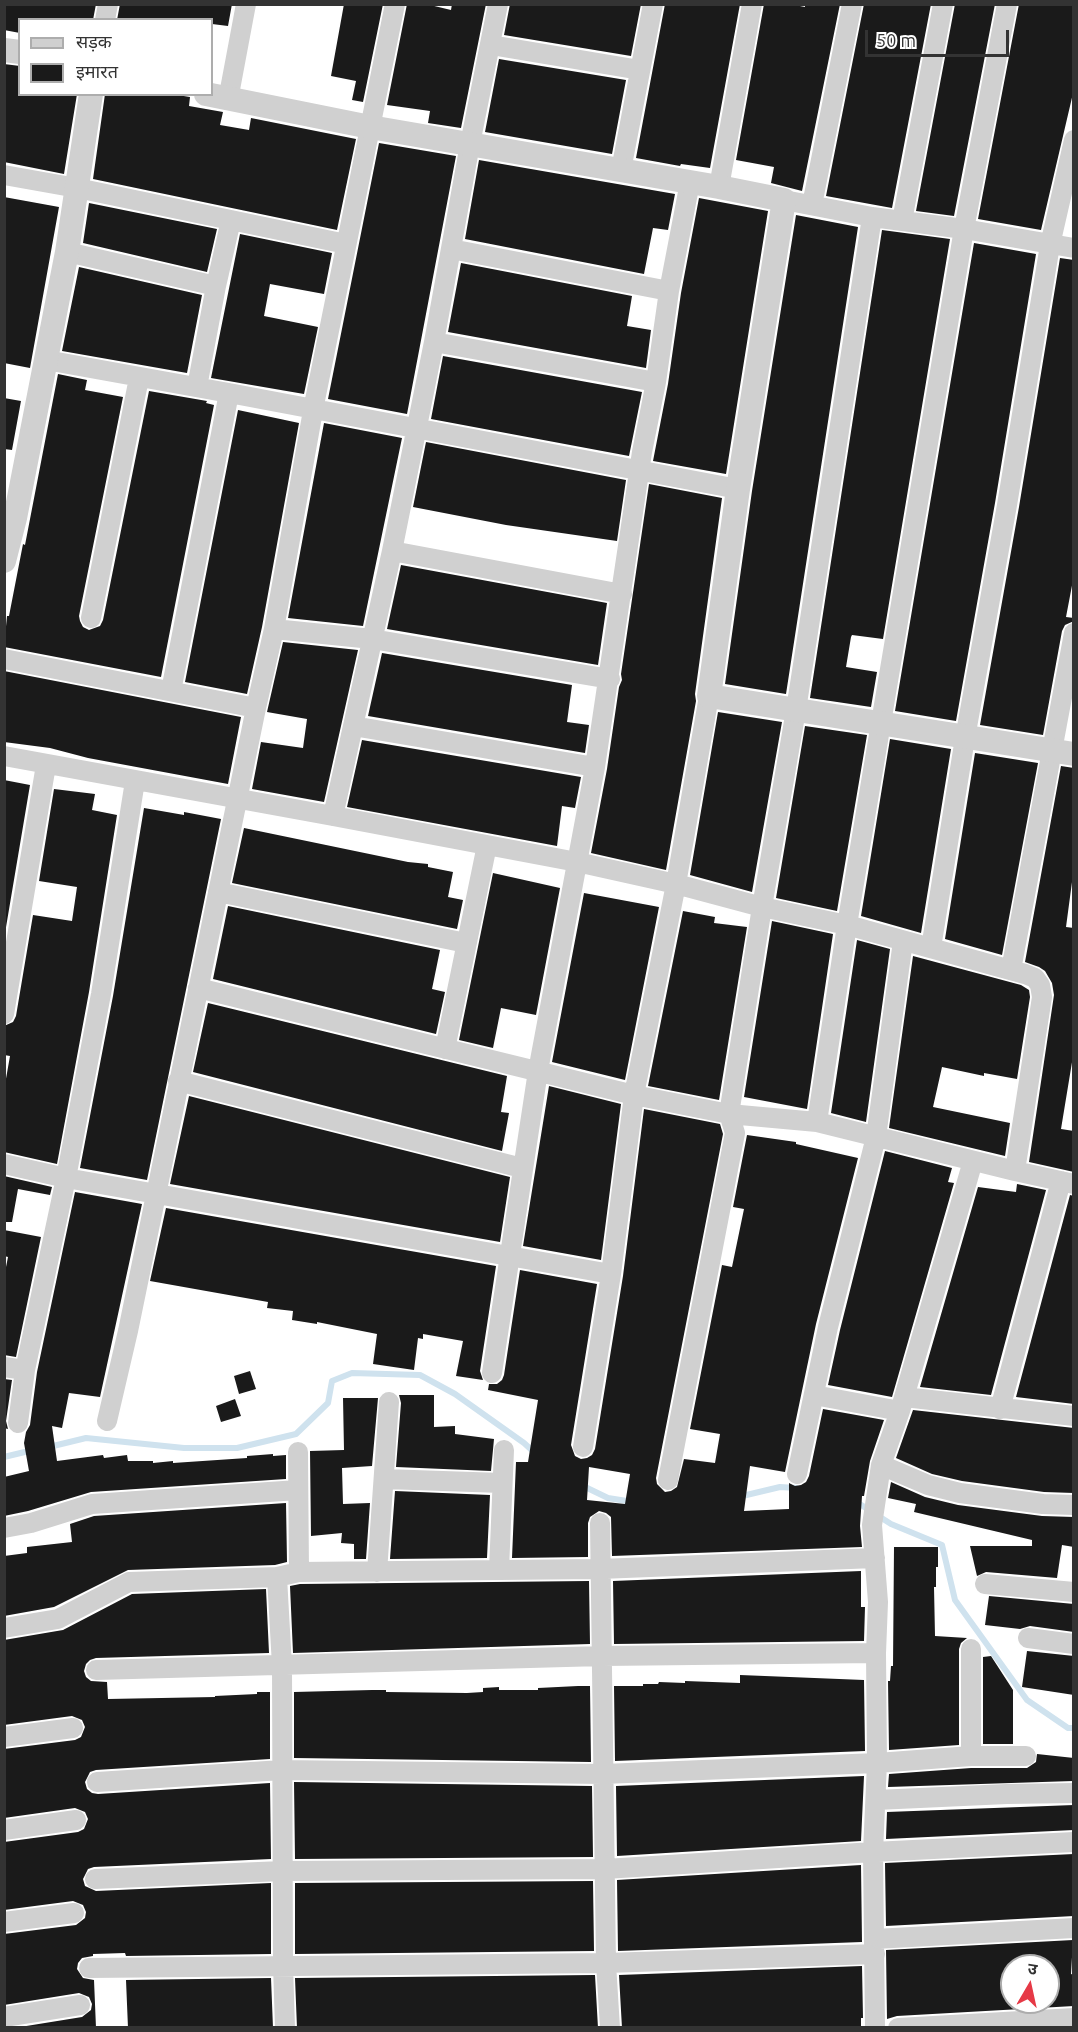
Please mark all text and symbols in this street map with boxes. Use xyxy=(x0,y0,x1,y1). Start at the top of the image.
legend xyxy=(18,18,213,96)
scale bar xyxy=(868,18,1012,56)
text: 50 m xyxy=(876,30,916,50)
text: सड़क xyxy=(76,31,112,51)
text: इमारत xyxy=(76,61,118,81)
north arrow xyxy=(1000,1954,1060,2014)
text: उ xyxy=(1026,1959,1039,1978)

